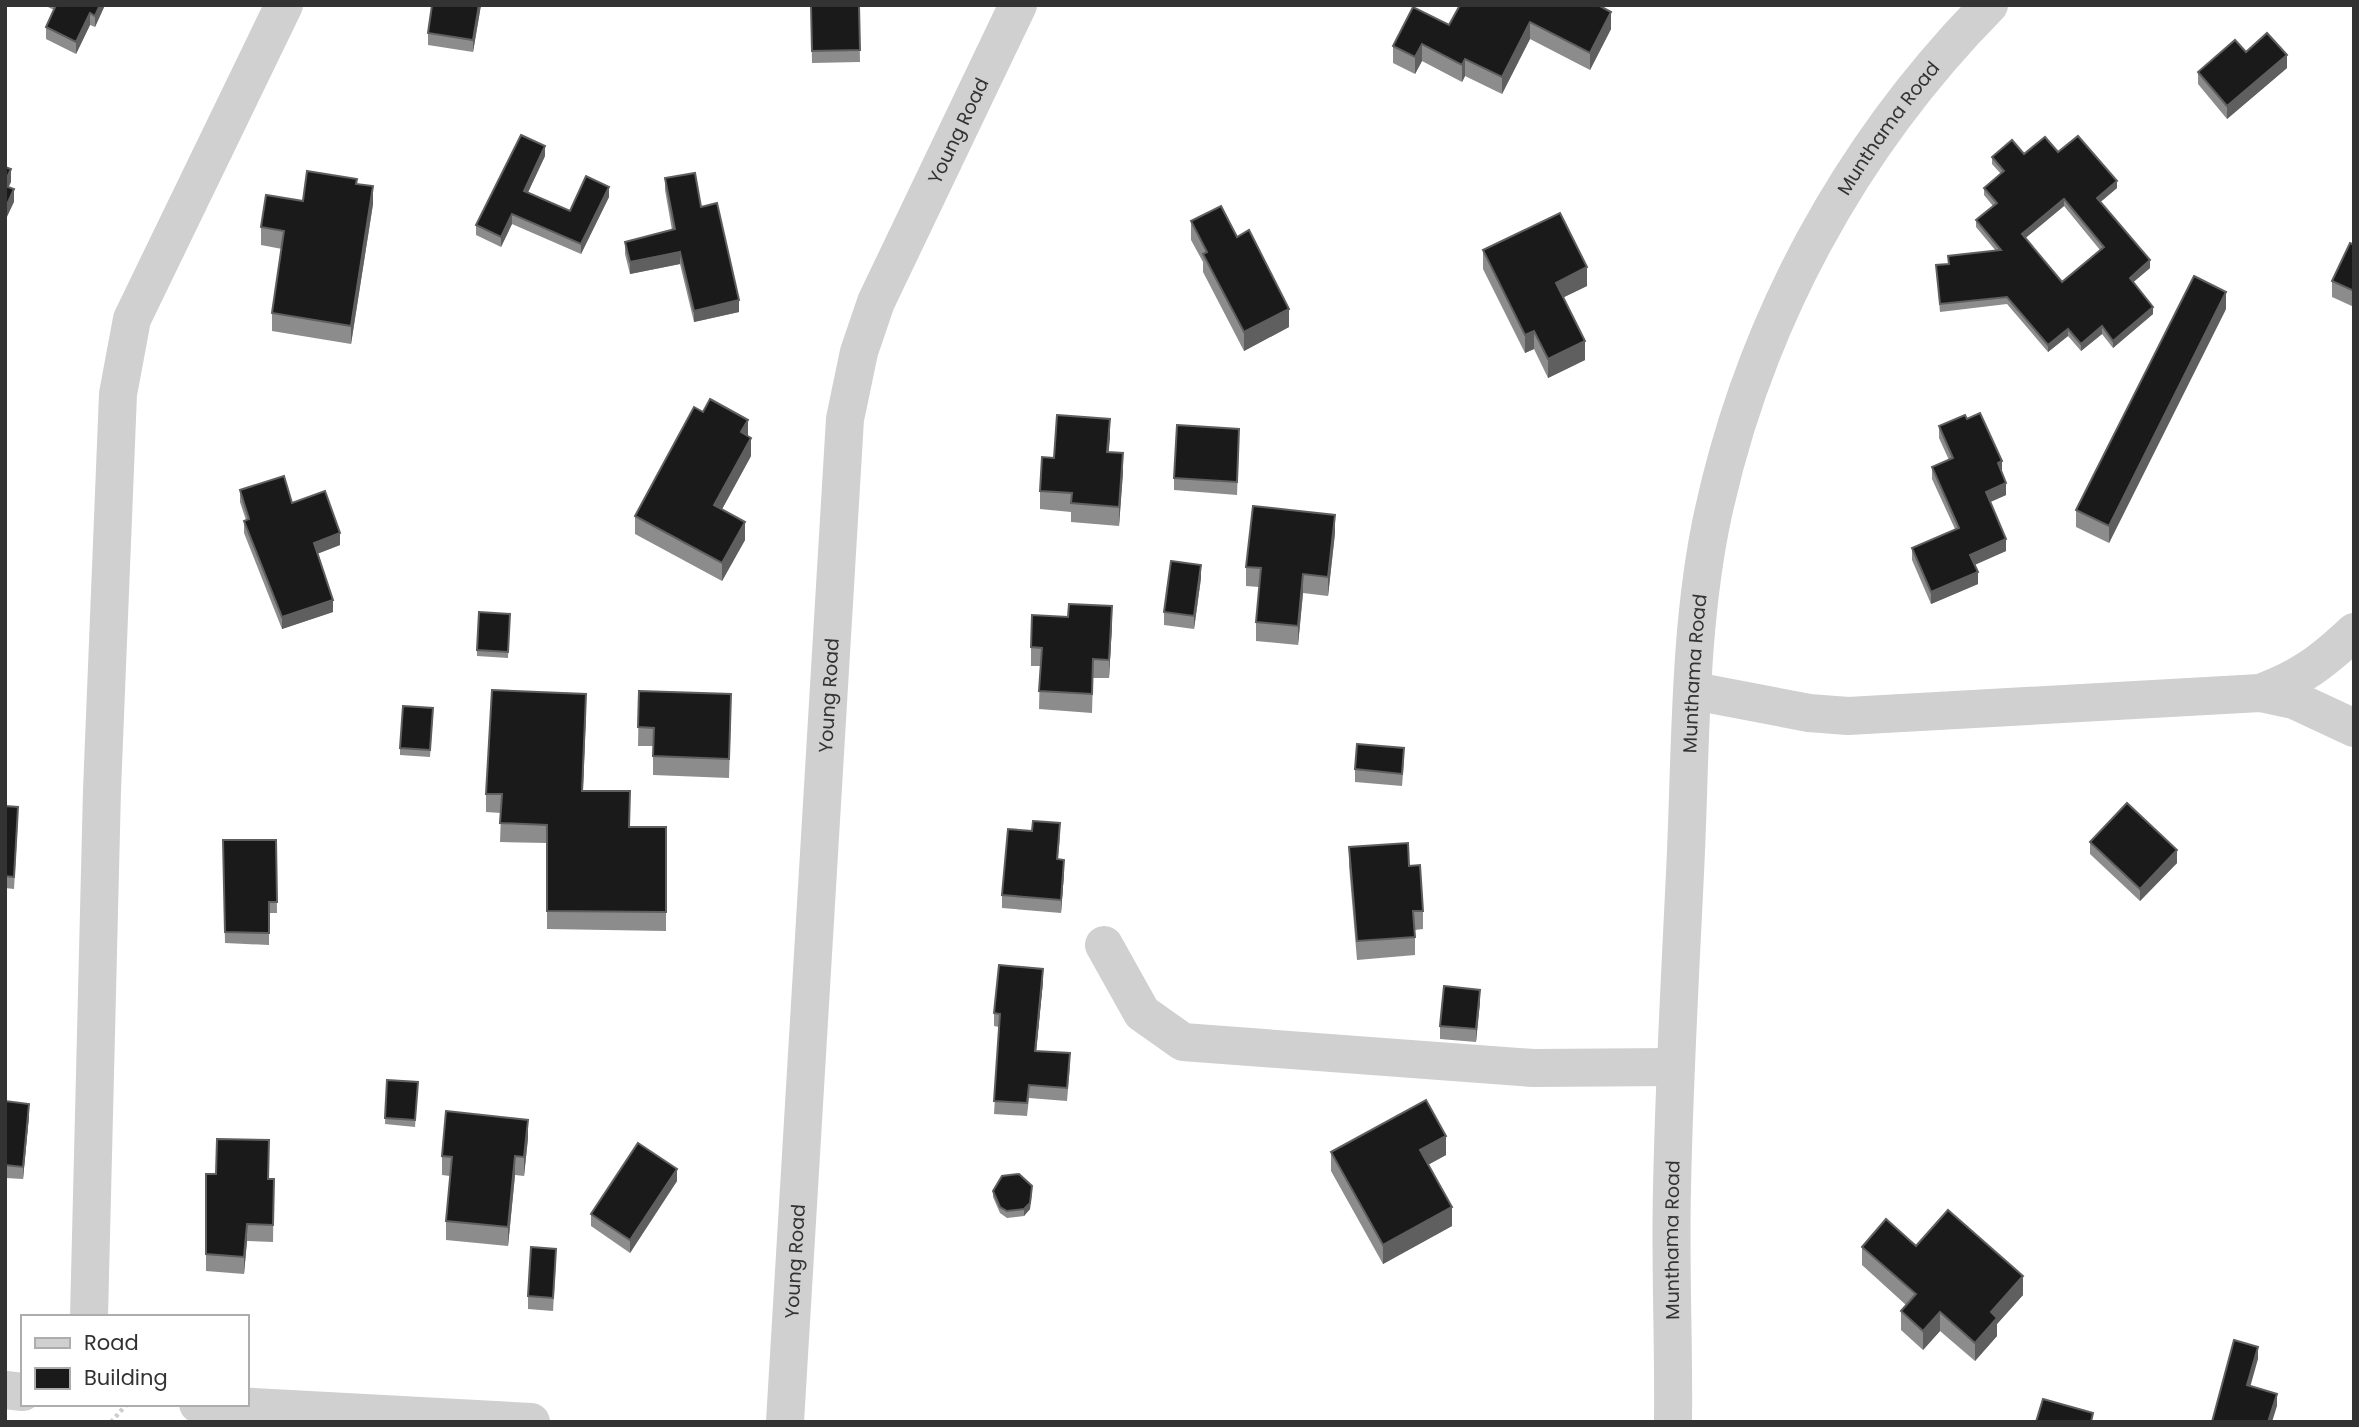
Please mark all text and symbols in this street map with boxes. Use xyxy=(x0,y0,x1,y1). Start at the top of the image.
street label: Munthama Road xyxy=(1831,56,1946,201)
street label: Young Road xyxy=(921,73,995,189)
street label: Munthama Road xyxy=(1676,592,1714,754)
street label: Young Road xyxy=(812,637,846,754)
street label: Munthama Road xyxy=(1658,1160,1687,1320)
street label: Young Road xyxy=(778,1203,812,1320)
legend xyxy=(21,1315,248,1406)
text: Road xyxy=(84,1328,139,1357)
text: Building xyxy=(84,1363,168,1392)

